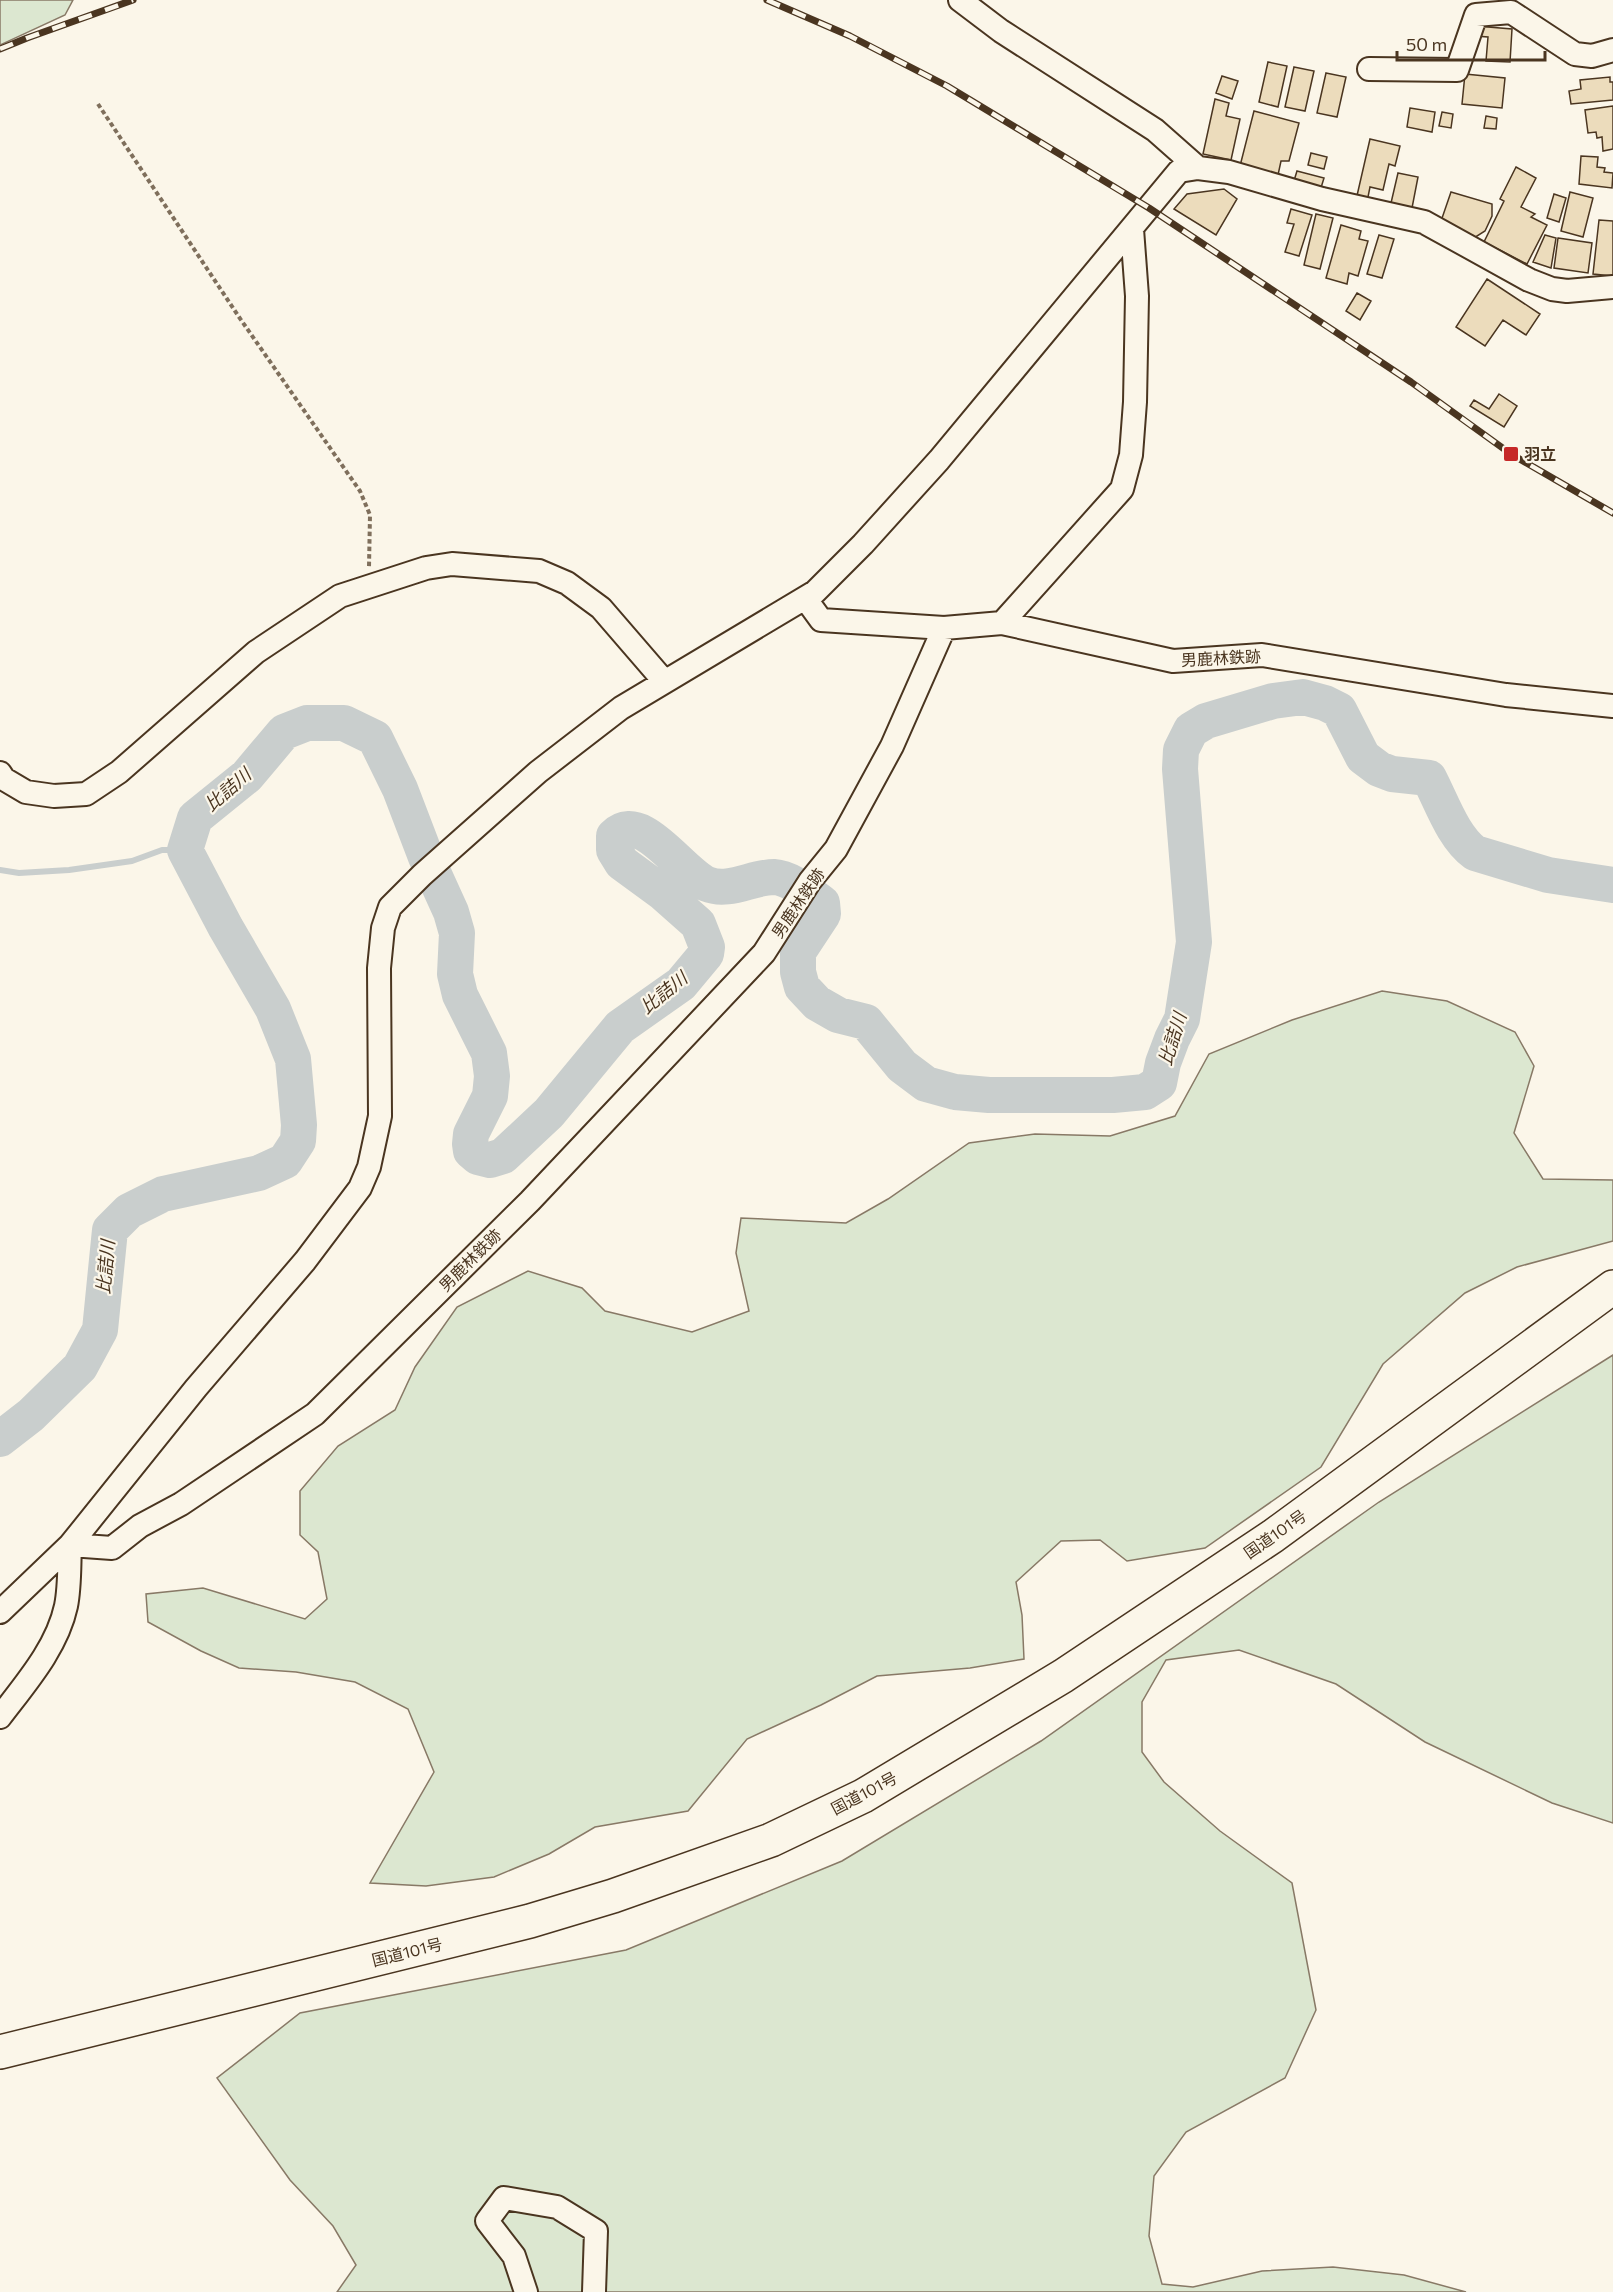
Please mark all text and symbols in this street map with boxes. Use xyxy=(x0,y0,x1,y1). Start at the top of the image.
scale bar xyxy=(1397,24,1546,62)
text: 50 m xyxy=(1406,33,1447,55)
place label: 羽立 xyxy=(1524,444,1556,463)
marker: 羽立 xyxy=(1502,445,1520,463)
street label: 男鹿林鉄跡 xyxy=(1181,646,1261,669)
water label: 比詰川 xyxy=(200,762,256,815)
street label: 男鹿林鉄跡 xyxy=(767,864,828,941)
water label: 比詰川 xyxy=(635,965,693,1018)
water label: 比詰川 xyxy=(1154,1008,1191,1068)
street label: 男鹿林鉄跡 xyxy=(435,1225,505,1295)
water label: 比詰川 xyxy=(92,1237,118,1295)
street label: 国道101号 xyxy=(1240,1505,1310,1562)
street label: 国道101号 xyxy=(827,1767,900,1818)
street label: 国道101号 xyxy=(370,1934,444,1969)

